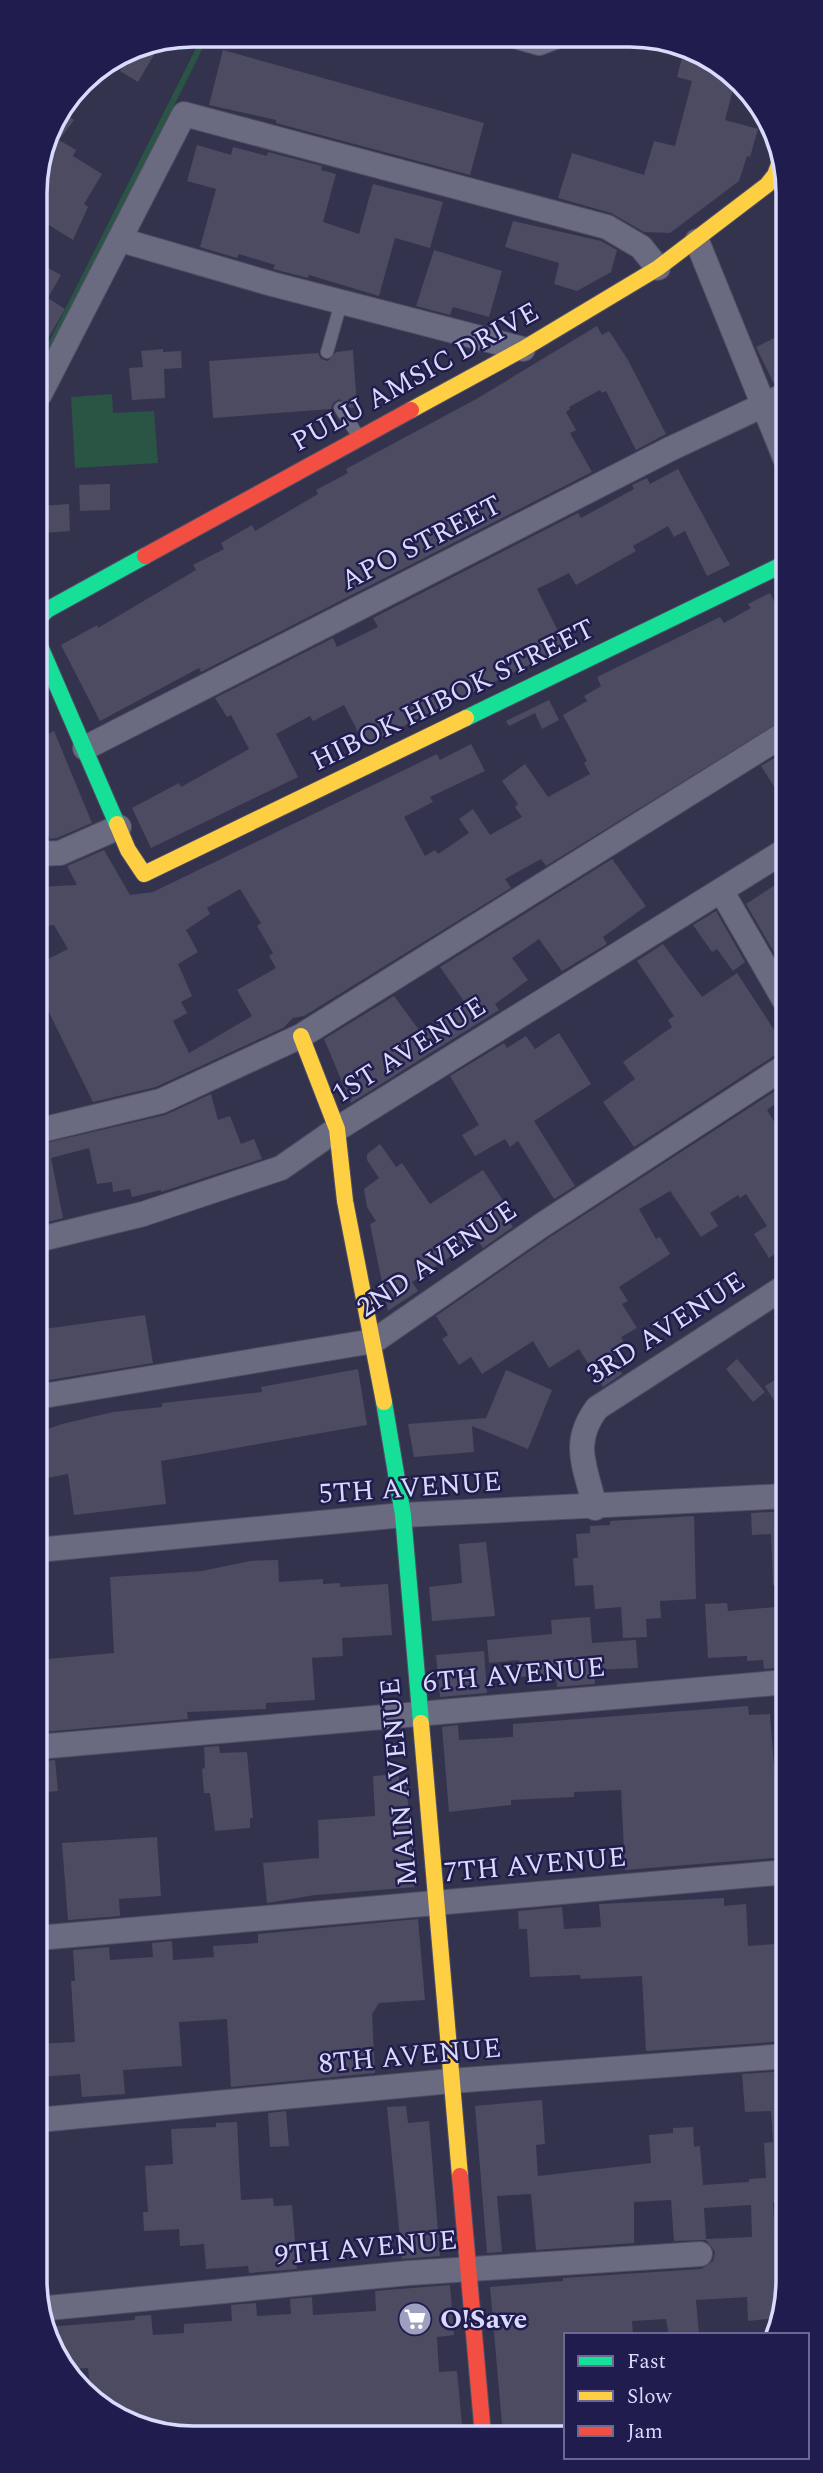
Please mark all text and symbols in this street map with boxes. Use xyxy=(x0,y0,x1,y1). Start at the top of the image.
street label: PULU AMSIC DRIVE xyxy=(283,291,547,463)
street label: APO STREET xyxy=(333,484,509,602)
street label: HIBOK HIBOK STREET xyxy=(304,607,602,783)
street label: 1ST AVENUE xyxy=(323,985,495,1115)
street label: 2ND AVENUE xyxy=(348,1189,526,1329)
street label: 3RD AVENUE xyxy=(578,1260,754,1396)
street label: 5TH AVENUE xyxy=(317,1460,503,1516)
street label: 6TH AVENUE xyxy=(421,1646,607,1704)
street label: MAIN AVENUE xyxy=(368,1676,430,1888)
street label: 7TH AVENUE xyxy=(442,1836,628,1894)
street label: 8TH AVENUE xyxy=(317,2027,503,2085)
street label: 9TH AVENUE xyxy=(273,2219,459,2277)
place label: O!Save xyxy=(440,2298,528,2341)
supermarket icon: O!Save xyxy=(396,2300,434,2338)
legend xyxy=(564,2333,809,2459)
text: Fast xyxy=(627,2346,666,2378)
text: Slow xyxy=(627,2381,673,2413)
text: Jam xyxy=(627,2416,663,2448)

